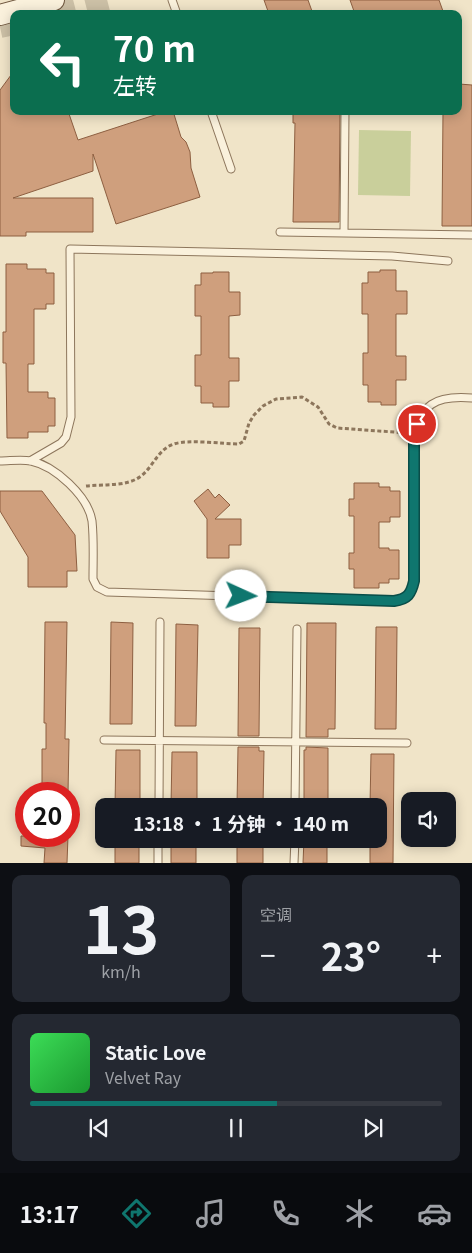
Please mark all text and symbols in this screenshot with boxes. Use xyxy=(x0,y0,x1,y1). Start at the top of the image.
text: 70 m xyxy=(113,21,196,72)
icon: left xyxy=(30,30,95,95)
text: 左转 xyxy=(113,68,157,100)
pin xyxy=(396,403,438,445)
icon: arrive xyxy=(403,410,431,438)
position arrow xyxy=(214,569,266,621)
speed limit sign: 20 xyxy=(15,782,80,847)
map controls xyxy=(401,792,456,847)
button: sound xyxy=(401,792,456,847)
text: 13:18 · 1 分钟 · 140 m xyxy=(133,809,349,836)
text: 13 xyxy=(83,879,159,973)
text: 空调 xyxy=(260,902,292,926)
text: 23° xyxy=(321,927,381,982)
text: − xyxy=(260,934,276,974)
text: + xyxy=(426,934,442,974)
text: km/h xyxy=(101,959,141,983)
text: Static Love xyxy=(105,1038,206,1065)
text: Velvet Ray xyxy=(105,1065,181,1089)
icon: previous xyxy=(85,1114,113,1142)
icon: pause xyxy=(222,1114,250,1142)
icon: next xyxy=(359,1114,387,1142)
icon: directions xyxy=(119,1196,154,1231)
icon: music xyxy=(193,1196,228,1231)
icon: phone xyxy=(268,1196,303,1231)
icon: climate xyxy=(342,1196,377,1231)
icon: car xyxy=(417,1196,452,1231)
text: 13:17 xyxy=(20,1197,79,1229)

